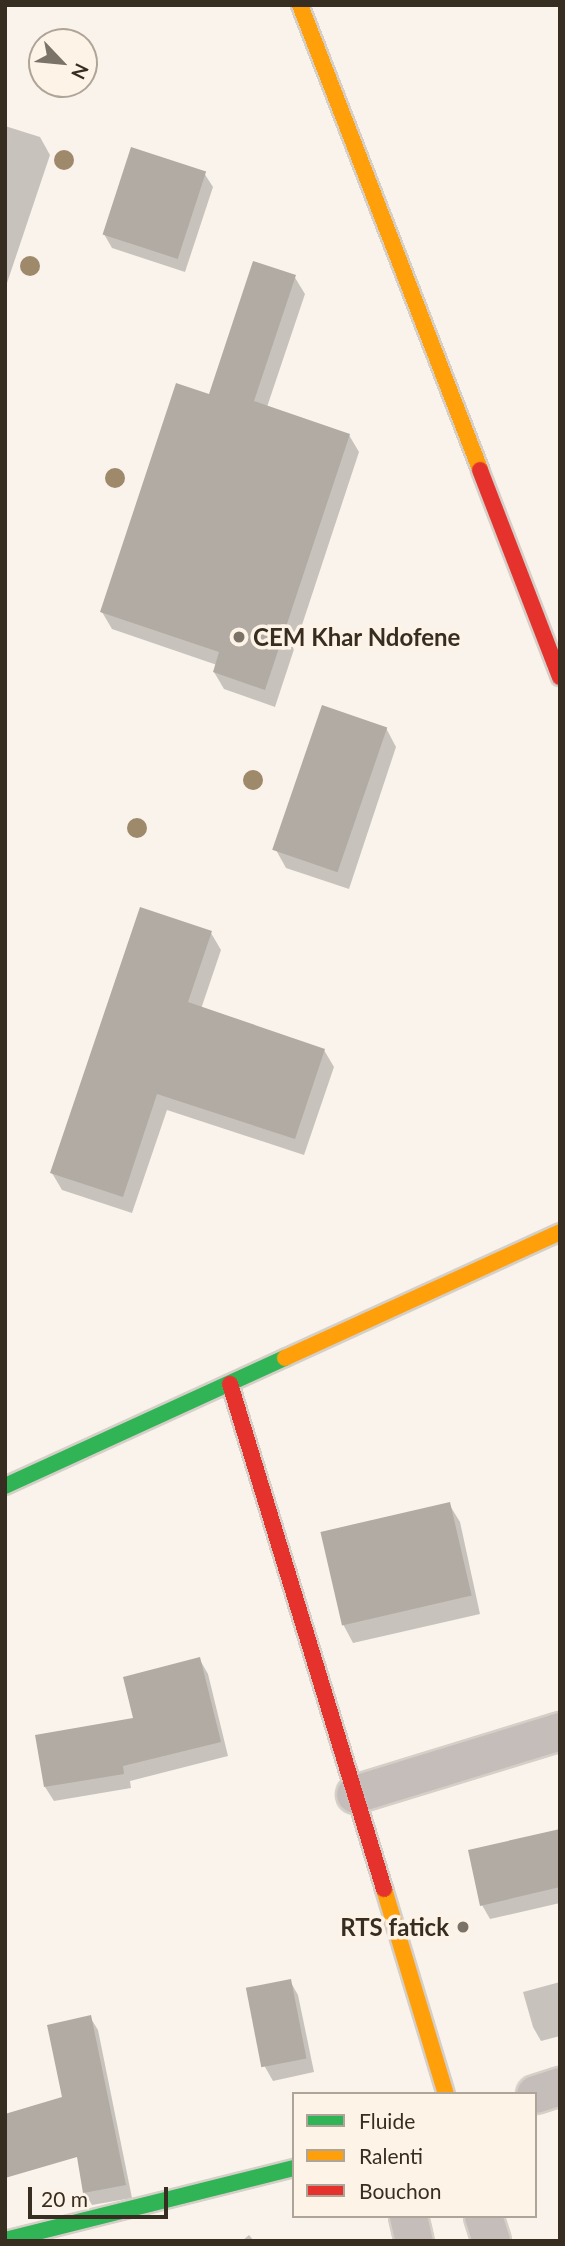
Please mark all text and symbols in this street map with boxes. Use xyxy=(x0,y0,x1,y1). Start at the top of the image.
north arrow xyxy=(28,28,98,98)
text: N xyxy=(67,60,94,83)
place label: CEM Khar Ndofene xyxy=(253,623,461,651)
marker: CEM Khar Ndofene xyxy=(231,629,247,645)
place label: RTS fatick xyxy=(340,1913,449,1941)
marker: RTS fatick xyxy=(455,1919,471,1935)
legend xyxy=(292,2092,537,2218)
text: Fluide xyxy=(359,2108,415,2133)
text: Ralenti xyxy=(359,2143,423,2168)
scale bar xyxy=(32,2172,172,2216)
text: Bouchon xyxy=(359,2178,441,2203)
text: 20 m xyxy=(41,2186,88,2211)

